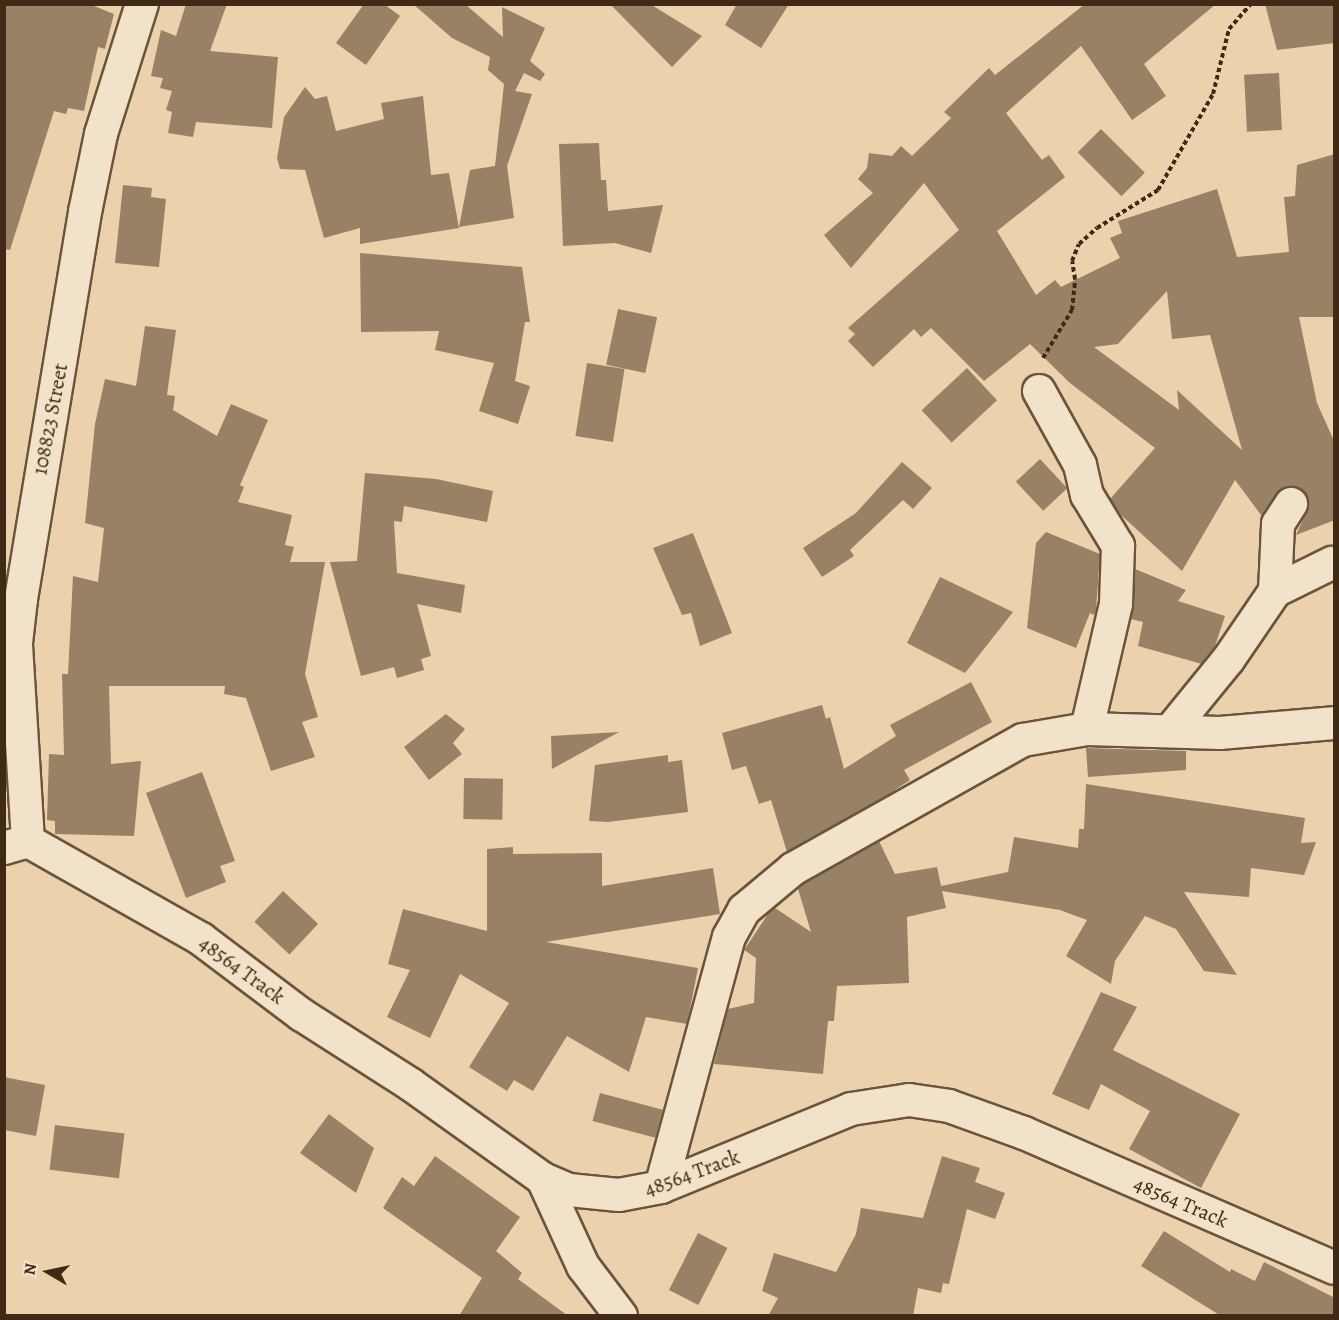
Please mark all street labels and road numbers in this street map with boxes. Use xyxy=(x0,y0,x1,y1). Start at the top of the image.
street label: 108823 Street xyxy=(27,361,73,477)
street label: 48564 Track xyxy=(194,930,290,1010)
street label: 48564 Track xyxy=(641,1144,743,1202)
street label: 48564 Track xyxy=(1130,1171,1232,1233)

